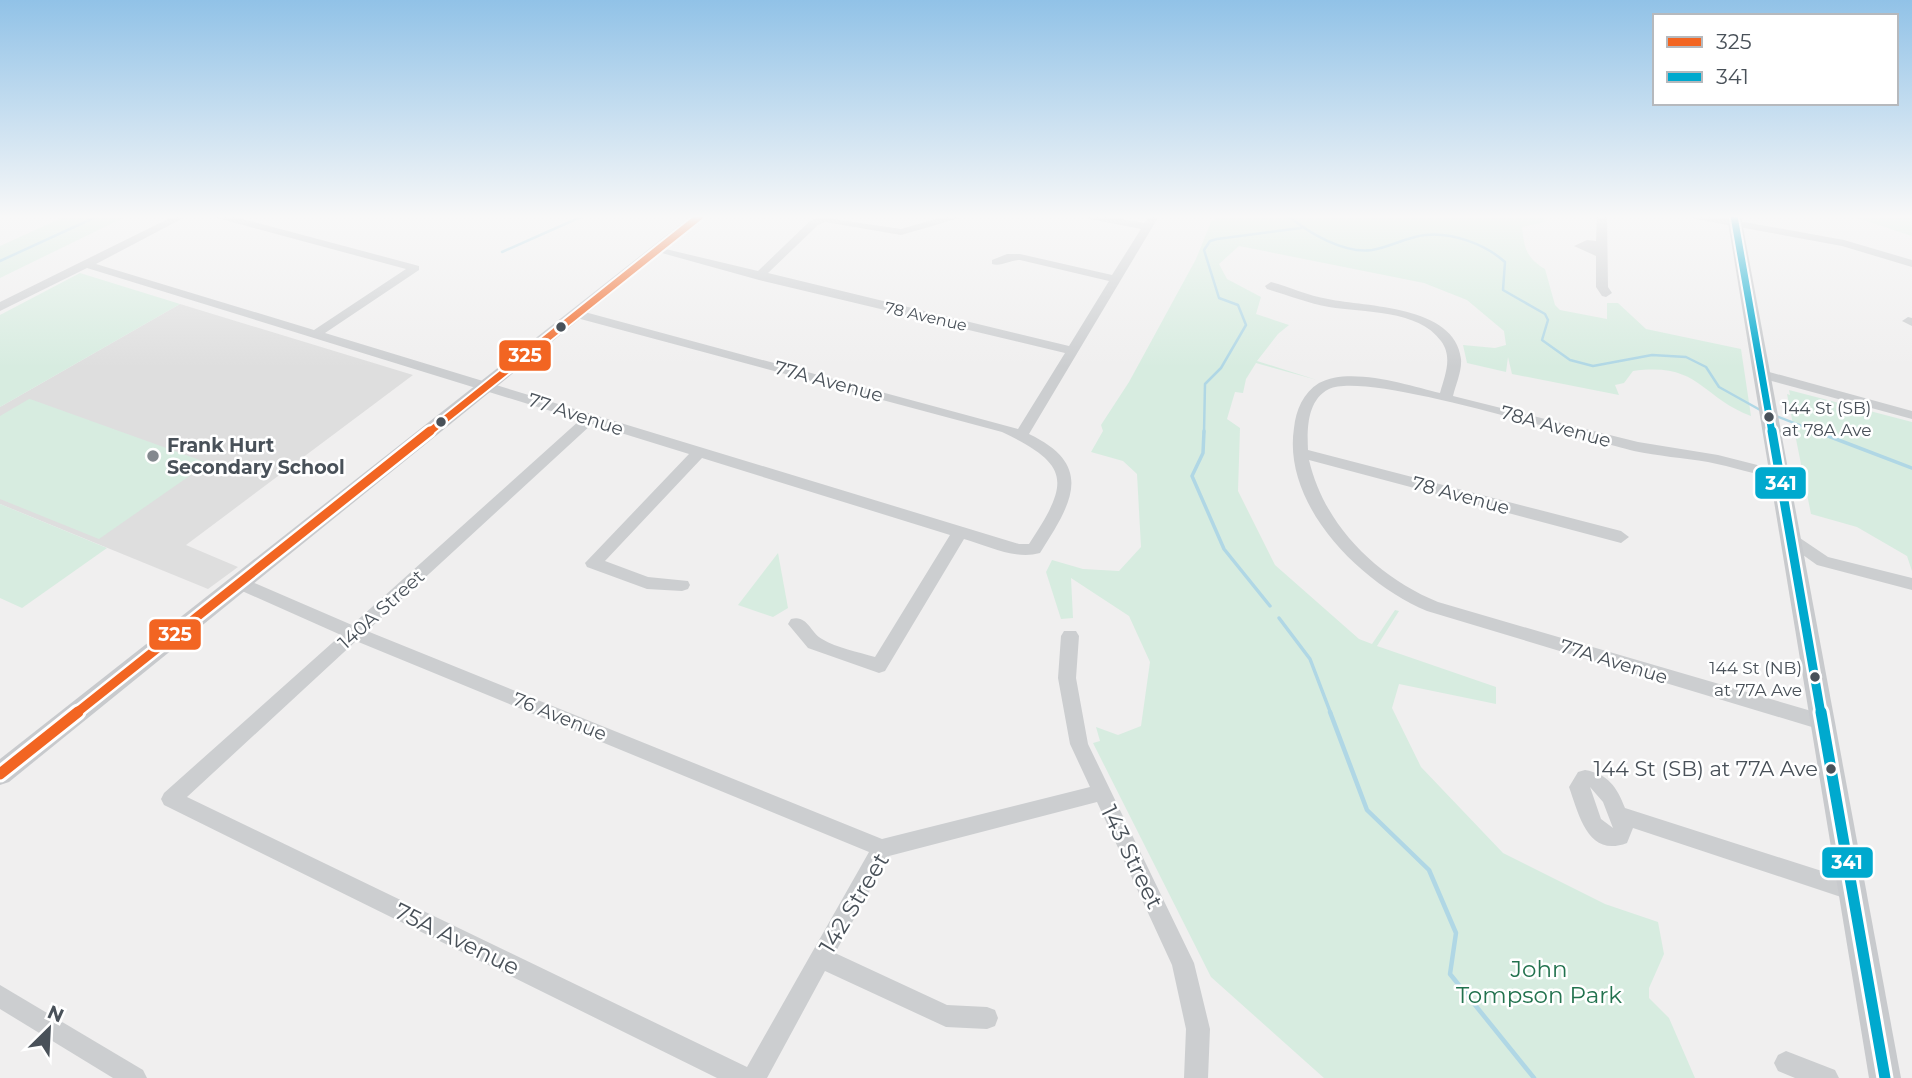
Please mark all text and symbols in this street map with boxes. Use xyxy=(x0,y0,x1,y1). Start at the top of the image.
legend xyxy=(1653,14,1898,105)
text: 325 xyxy=(1716,29,1752,54)
text: 341 xyxy=(1716,64,1749,89)
street label: 78 Avenue xyxy=(883,298,969,335)
unlabelled marker xyxy=(554,320,568,334)
line badge: 325 xyxy=(498,339,552,372)
text: 325 xyxy=(507,344,542,367)
street label: 77A Avenue xyxy=(772,356,886,407)
street label: 77 Avenue xyxy=(525,388,627,441)
place label: 144 St (SB) at 78A Ave xyxy=(1782,398,1871,440)
street label: 78A Avenue xyxy=(1498,401,1614,452)
marker: 144 St (SB) at 78A Ave xyxy=(1762,410,1776,424)
unlabelled marker xyxy=(434,415,448,429)
place label: Frank Hurt Secondary School xyxy=(167,434,345,479)
marker: Frank Hurt Secondary School xyxy=(145,448,161,464)
line badge: 341 xyxy=(1754,466,1807,500)
street label: 78 Avenue xyxy=(1410,471,1512,519)
text: 341 xyxy=(1764,472,1797,495)
street label: 140A Street xyxy=(334,565,429,654)
line badge: 325 xyxy=(148,618,202,651)
text: 325 xyxy=(157,623,192,646)
street label: 77A Avenue xyxy=(1557,634,1671,689)
place label: 144 St (NB) at 77A Ave xyxy=(1709,658,1802,700)
marker: 144 St (NB) at 77A Ave xyxy=(1808,670,1822,684)
street label: 76 Avenue xyxy=(510,687,610,746)
place label: 144 St (SB) at 77A Ave xyxy=(1594,756,1818,781)
marker: 144 St (SB) at 77A Ave xyxy=(1824,762,1838,776)
street label: 143 Street xyxy=(1095,801,1169,913)
line badge: 341 xyxy=(1821,846,1874,879)
street label: 142 Street xyxy=(813,848,895,958)
text: 341 xyxy=(1830,851,1863,874)
street label: 75A Avenue xyxy=(390,897,524,981)
park label: John Tompson Park xyxy=(1456,955,1622,1009)
north arrow xyxy=(14,994,84,1064)
text: N xyxy=(44,1000,67,1028)

